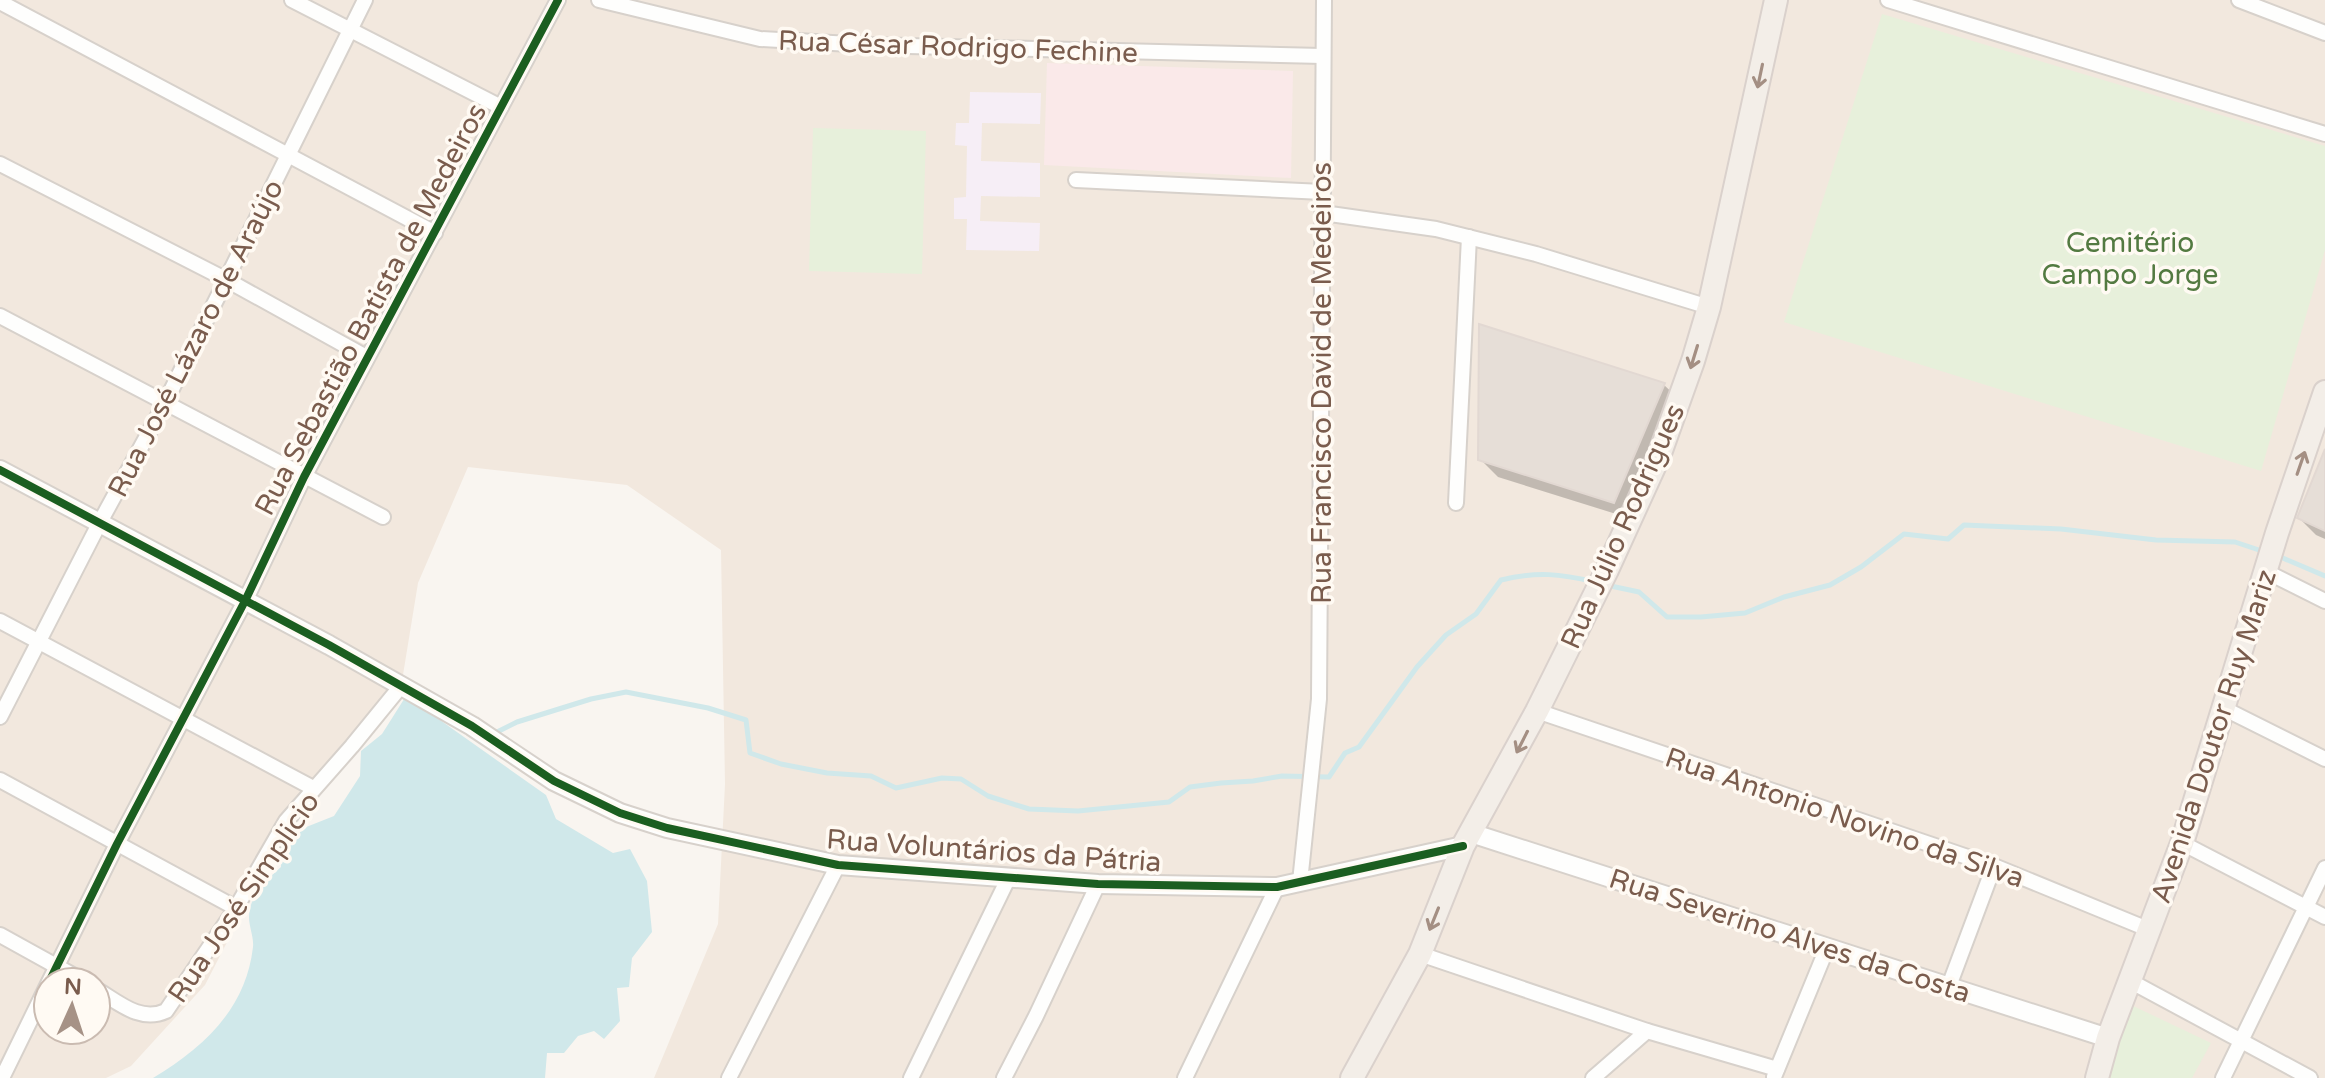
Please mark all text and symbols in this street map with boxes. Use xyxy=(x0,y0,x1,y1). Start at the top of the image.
street label: Rua César Rodrigo Fechine xyxy=(778,24,1138,70)
one-way arrow xyxy=(1751,63,1766,89)
street label: Rua Sebastião Batista de Medeiros xyxy=(248,98,494,521)
street label: Rua Francisco David de Medeiros xyxy=(1305,162,1339,604)
street label: Rua José Lázaro de Araújo xyxy=(101,174,291,503)
park label: Cemitério Campo Jorge xyxy=(2042,226,2218,292)
one-way arrow xyxy=(1686,343,1701,369)
street label: Rua Júlio Rodrigues xyxy=(1554,399,1692,654)
one-way arrow xyxy=(2295,450,2310,475)
street label: Avenida Doutor Ruy Mariz xyxy=(2144,565,2284,907)
one-way arrow xyxy=(1514,729,1529,753)
street label: Rua Antonio Novino da Silva xyxy=(1661,740,2029,895)
street label: Rua José Simplicio xyxy=(161,786,327,1009)
street label: Rua Voluntários da Pátria xyxy=(825,822,1163,880)
street label: Rua Severino Alves da Costa xyxy=(1605,861,1975,1011)
one-way arrow xyxy=(1426,906,1440,931)
north arrow xyxy=(32,966,112,1046)
text: N xyxy=(63,974,82,1000)

